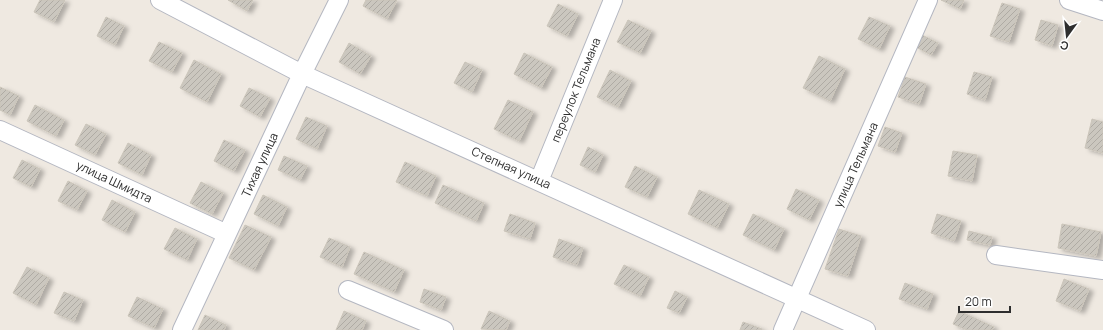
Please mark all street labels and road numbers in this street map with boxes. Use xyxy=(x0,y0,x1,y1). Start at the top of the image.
street label: переулок Тельмана xyxy=(547,35,604,145)
street label: улица Тельмана xyxy=(829,119,882,210)
street label: Тихая улица xyxy=(237,130,282,200)
street label: Степная улица xyxy=(469,142,554,193)
street label: улица Шмидта xyxy=(73,157,155,207)

